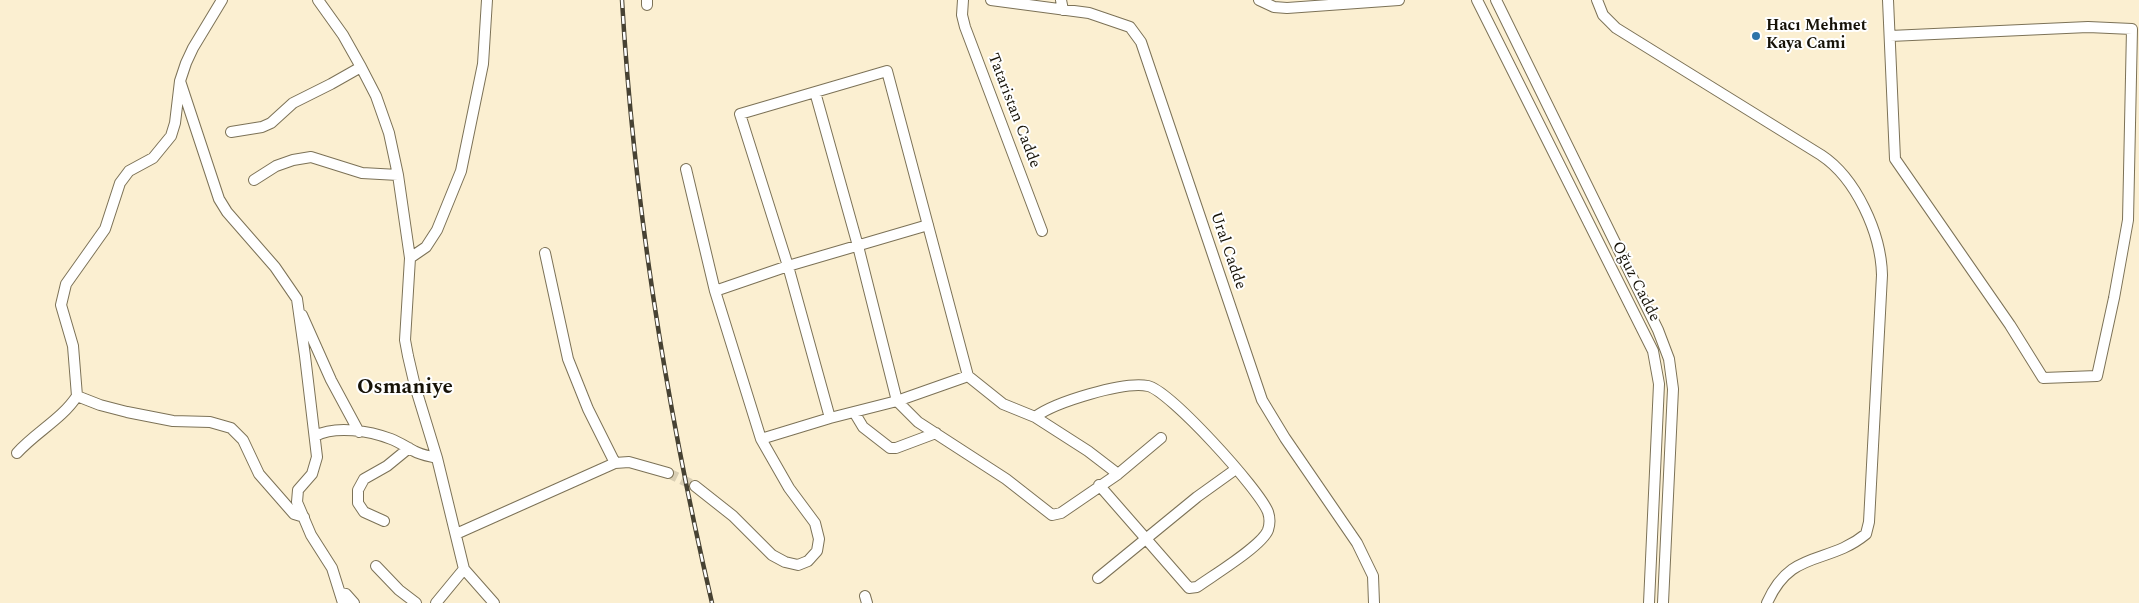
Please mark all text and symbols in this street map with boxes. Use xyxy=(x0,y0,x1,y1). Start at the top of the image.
place label: Hacı Mehmet Kaya Cami xyxy=(1766,17,1867,55)
marker: Hacı Mehmet Kaya Cami xyxy=(1750,30,1762,42)
street label: Tataristan Cadde xyxy=(982,51,1044,171)
street label: Ural Cadde xyxy=(1205,210,1249,292)
street label: Oğuz Cadde xyxy=(1607,239,1663,325)
district label: Osmaniye xyxy=(357,376,453,402)

